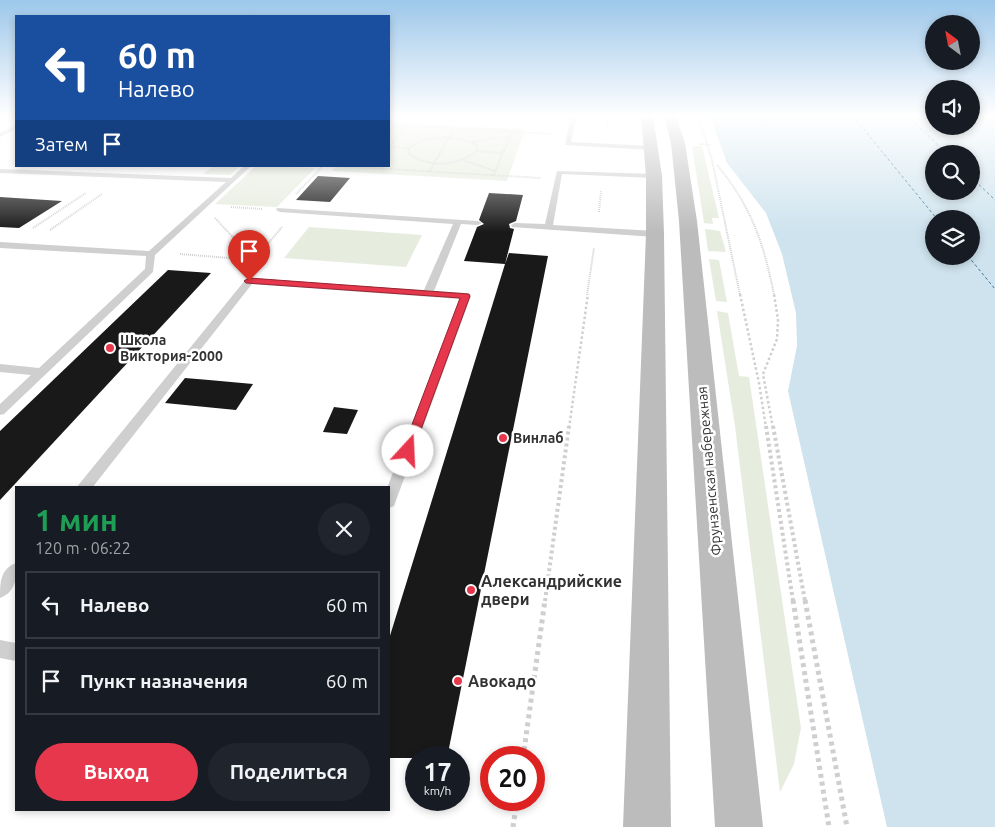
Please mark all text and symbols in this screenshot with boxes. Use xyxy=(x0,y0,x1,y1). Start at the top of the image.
north arrow xyxy=(925,15,980,70)
map controls xyxy=(925,15,980,265)
icon: left xyxy=(35,35,100,100)
text: 60 m xyxy=(118,35,196,75)
text: Налево xyxy=(118,76,195,101)
button: sound xyxy=(925,80,980,135)
icon: arrive xyxy=(98,130,126,158)
text: Затем xyxy=(35,133,88,155)
button: search xyxy=(925,145,980,200)
button: layers xyxy=(925,210,980,265)
pin xyxy=(228,230,270,281)
icon: arrive xyxy=(235,237,263,265)
place label: Школа Виктория-2000 xyxy=(120,332,223,364)
marker: Школа Виктория-2000 xyxy=(104,342,116,354)
street label: Фрунзенская набережная xyxy=(694,386,724,556)
position arrow xyxy=(381,424,433,476)
place label: Винлаб xyxy=(513,430,564,446)
marker: Винлаб xyxy=(497,432,509,444)
text: 1 мин xyxy=(35,503,118,537)
button: close xyxy=(318,503,370,555)
text: 120 m · 06:22 xyxy=(35,539,131,557)
place label: Александрийские двери xyxy=(481,572,622,608)
marker: Александрийские двери xyxy=(465,584,477,596)
icon: left xyxy=(37,591,65,619)
text: Налево xyxy=(80,594,149,616)
text: 60 m xyxy=(326,594,368,616)
icon: arrive xyxy=(37,667,65,695)
text: Пункт назначения xyxy=(80,670,248,692)
text: 60 m xyxy=(326,670,368,692)
place label: Авокадо xyxy=(468,672,536,690)
marker: Авокадо xyxy=(452,675,464,687)
button: Выход xyxy=(35,743,198,801)
button: Поделиться xyxy=(208,743,370,801)
speed limit sign: 20 xyxy=(480,746,545,811)
text: 17 xyxy=(423,758,452,786)
text: km/h xyxy=(424,784,451,797)

